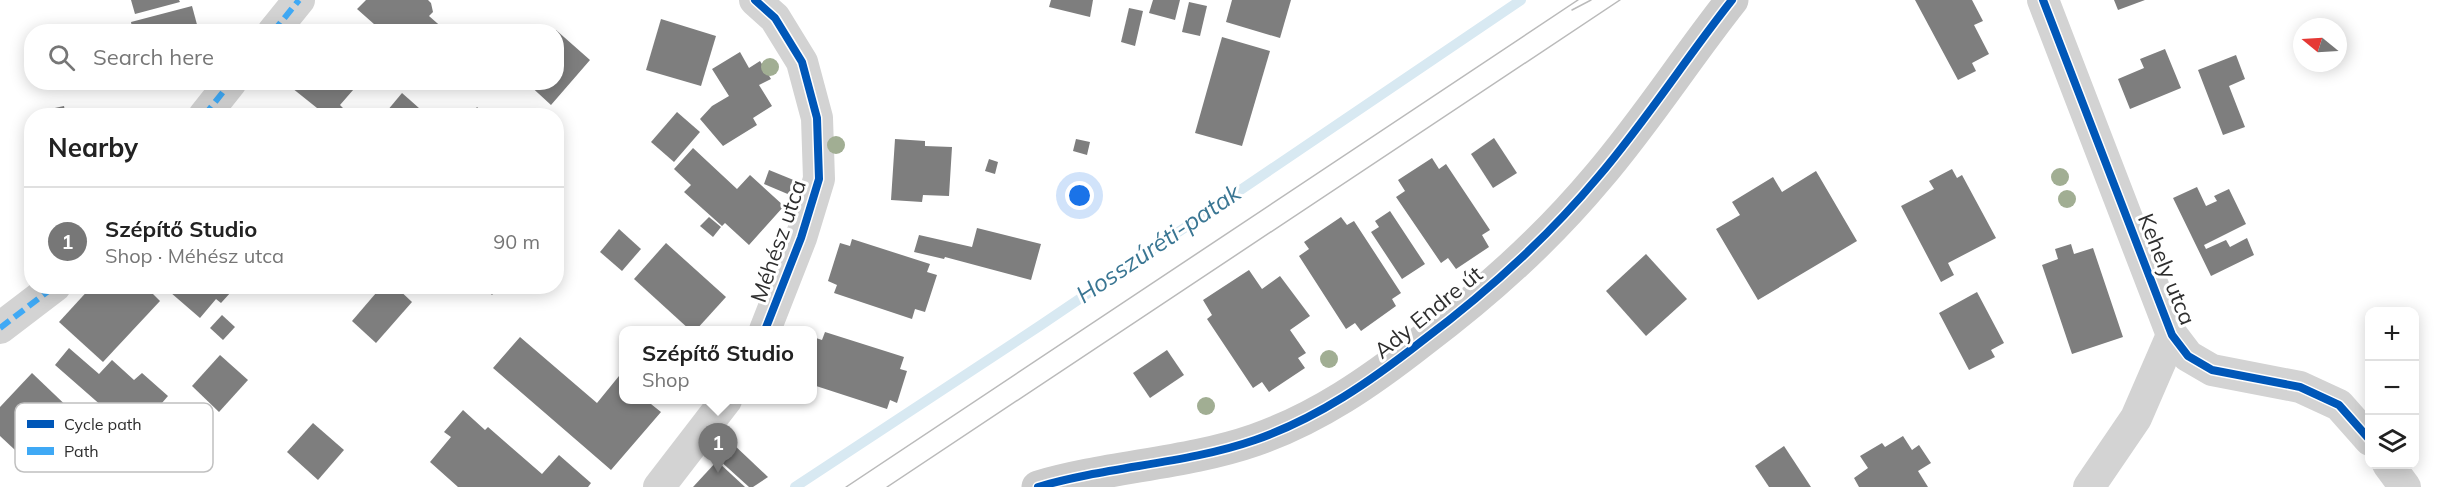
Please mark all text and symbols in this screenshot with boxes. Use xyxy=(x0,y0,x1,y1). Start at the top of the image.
north arrow xyxy=(2293,18,2347,72)
search box xyxy=(24,24,564,90)
icon: search xyxy=(45,41,78,74)
text: Search here xyxy=(93,43,214,71)
text: Nearby xyxy=(48,131,138,164)
street label: Méhész utca xyxy=(744,176,812,306)
water label: Hosszúréti-patak xyxy=(1070,177,1247,309)
your location xyxy=(1065,181,1094,210)
street label: Kehely utca xyxy=(2132,209,2202,329)
text: Szépítő Studio xyxy=(105,215,257,243)
text: 1 xyxy=(62,229,74,254)
text: 90 m xyxy=(493,229,540,254)
text: Shop · Méhész utca xyxy=(105,243,284,268)
street label: Ady Endre út xyxy=(1368,260,1488,364)
map controls xyxy=(2365,307,2419,469)
button: + xyxy=(2365,307,2419,361)
popup xyxy=(619,326,817,404)
text: Szépítő Studio xyxy=(642,339,794,367)
button: − xyxy=(2365,361,2419,415)
text: Shop xyxy=(642,367,690,392)
legend xyxy=(15,403,213,472)
text: Cycle path xyxy=(64,414,142,434)
button: layers xyxy=(2365,415,2419,469)
pin: 1 xyxy=(698,424,738,473)
text: Path xyxy=(64,441,99,461)

